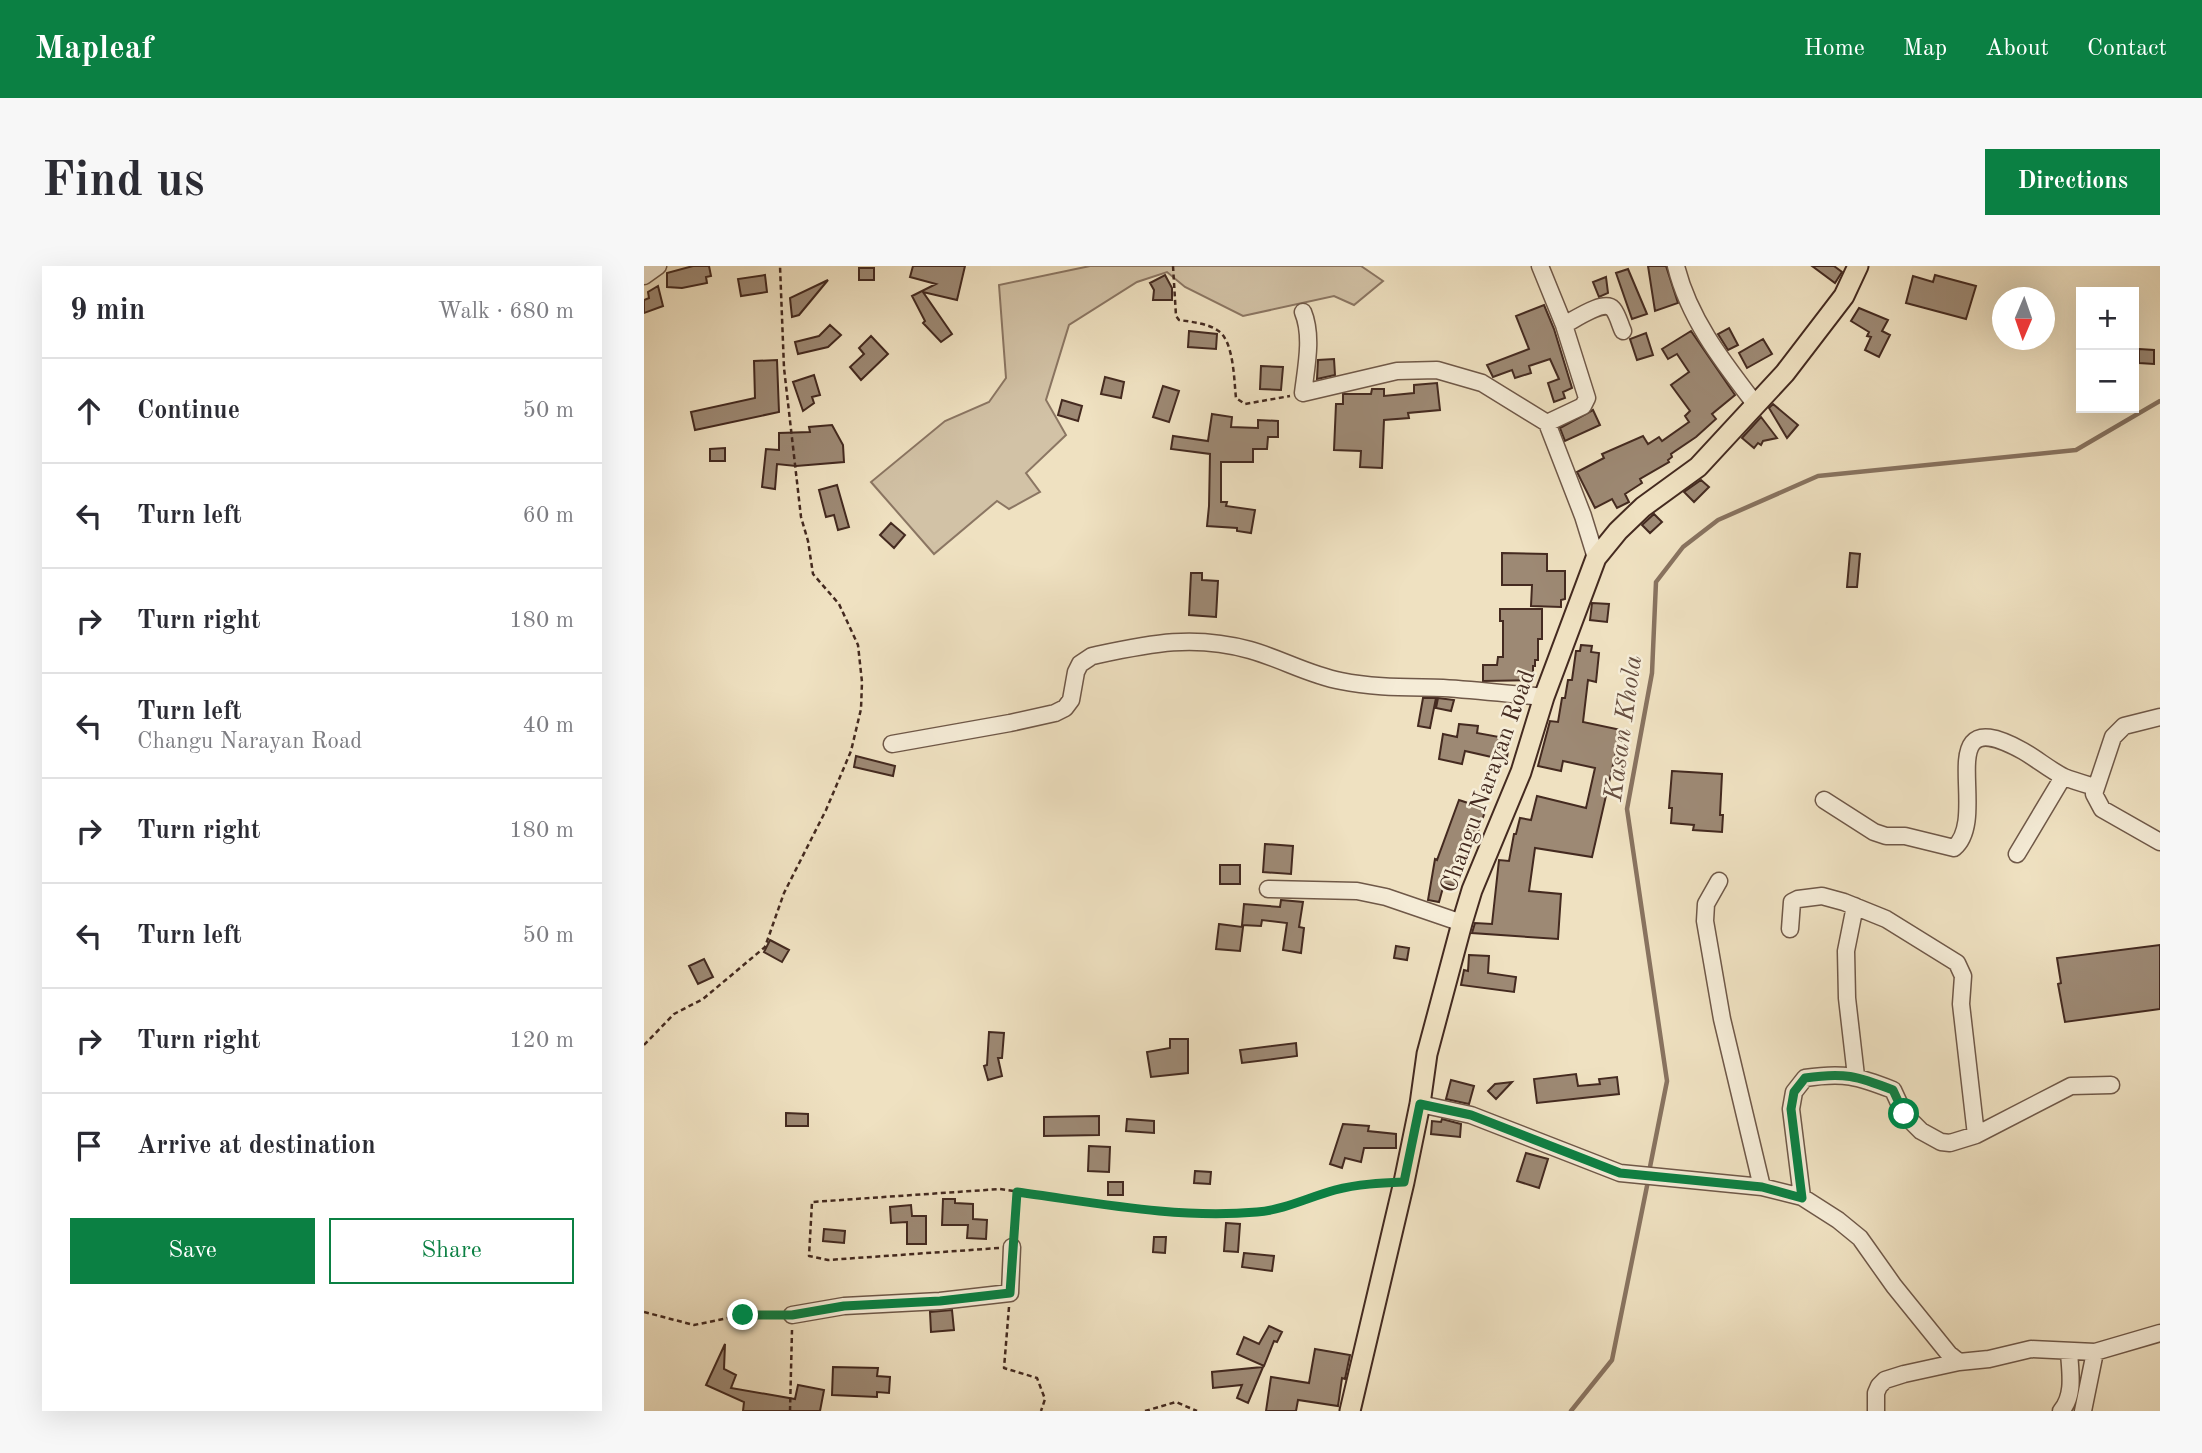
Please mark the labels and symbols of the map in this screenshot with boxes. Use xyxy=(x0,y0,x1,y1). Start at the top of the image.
north arrow xyxy=(1992,287,2055,350)
water label: Kasan Khola xyxy=(1601,654,1647,804)
street label: Changu Narayan Road xyxy=(1437,667,1540,896)
route start xyxy=(1888,1098,1919,1129)
route end xyxy=(727,1299,758,1330)

